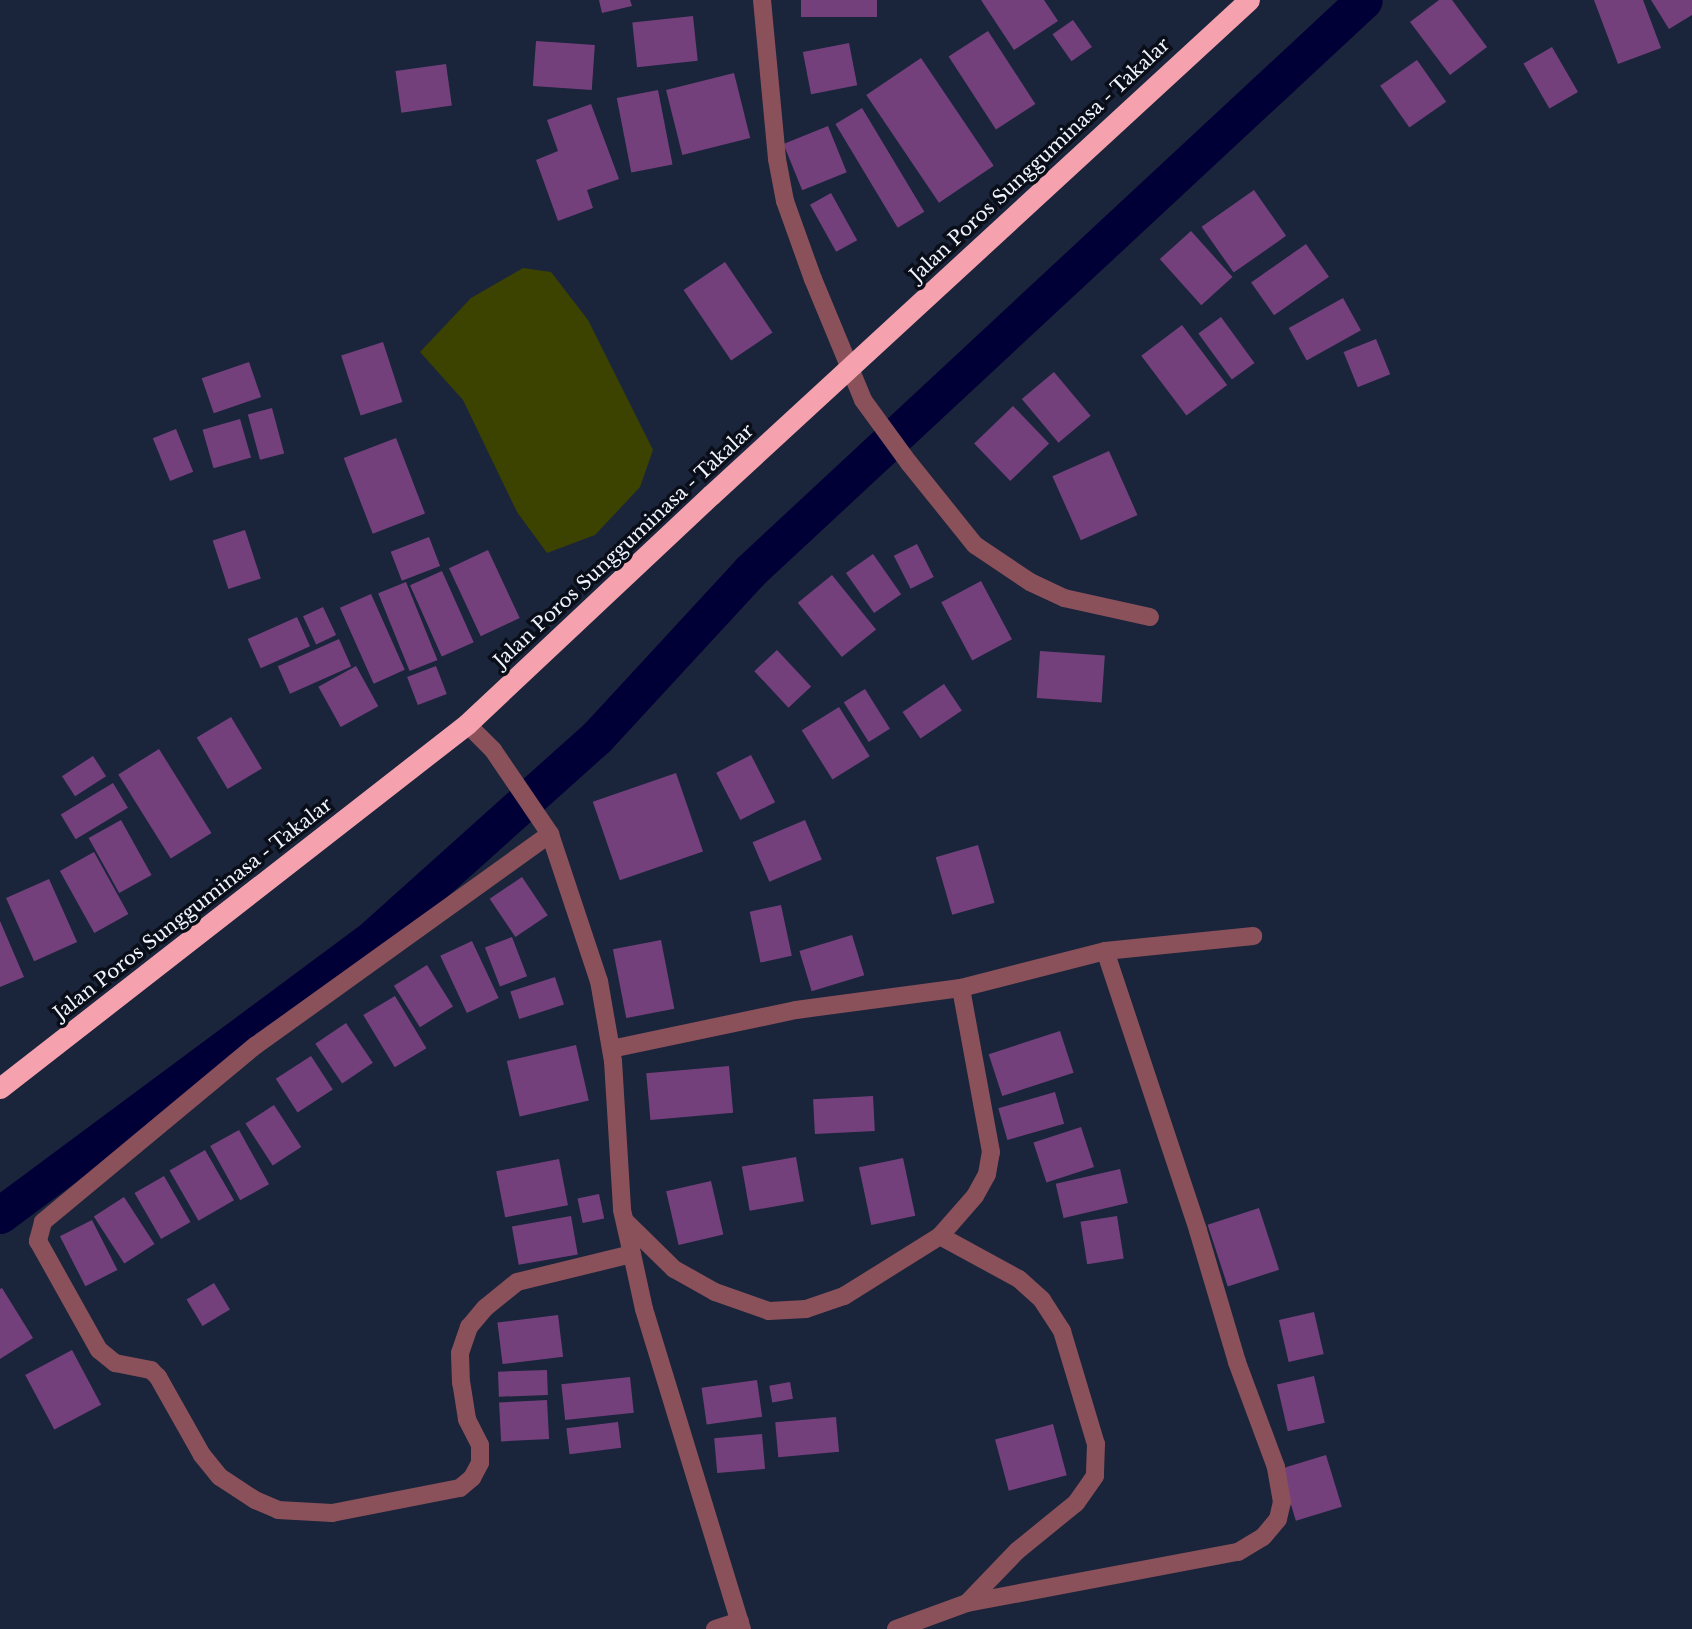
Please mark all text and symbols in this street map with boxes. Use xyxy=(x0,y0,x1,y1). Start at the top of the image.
street label: Jalan Poros Sungguminasa - Takalar xyxy=(905,33,1175,287)
street label: Jalan Poros Sungguminasa - Takalar xyxy=(489,419,759,673)
street label: Jalan Poros Sungguminasa - Takalar xyxy=(49,793,337,1025)

